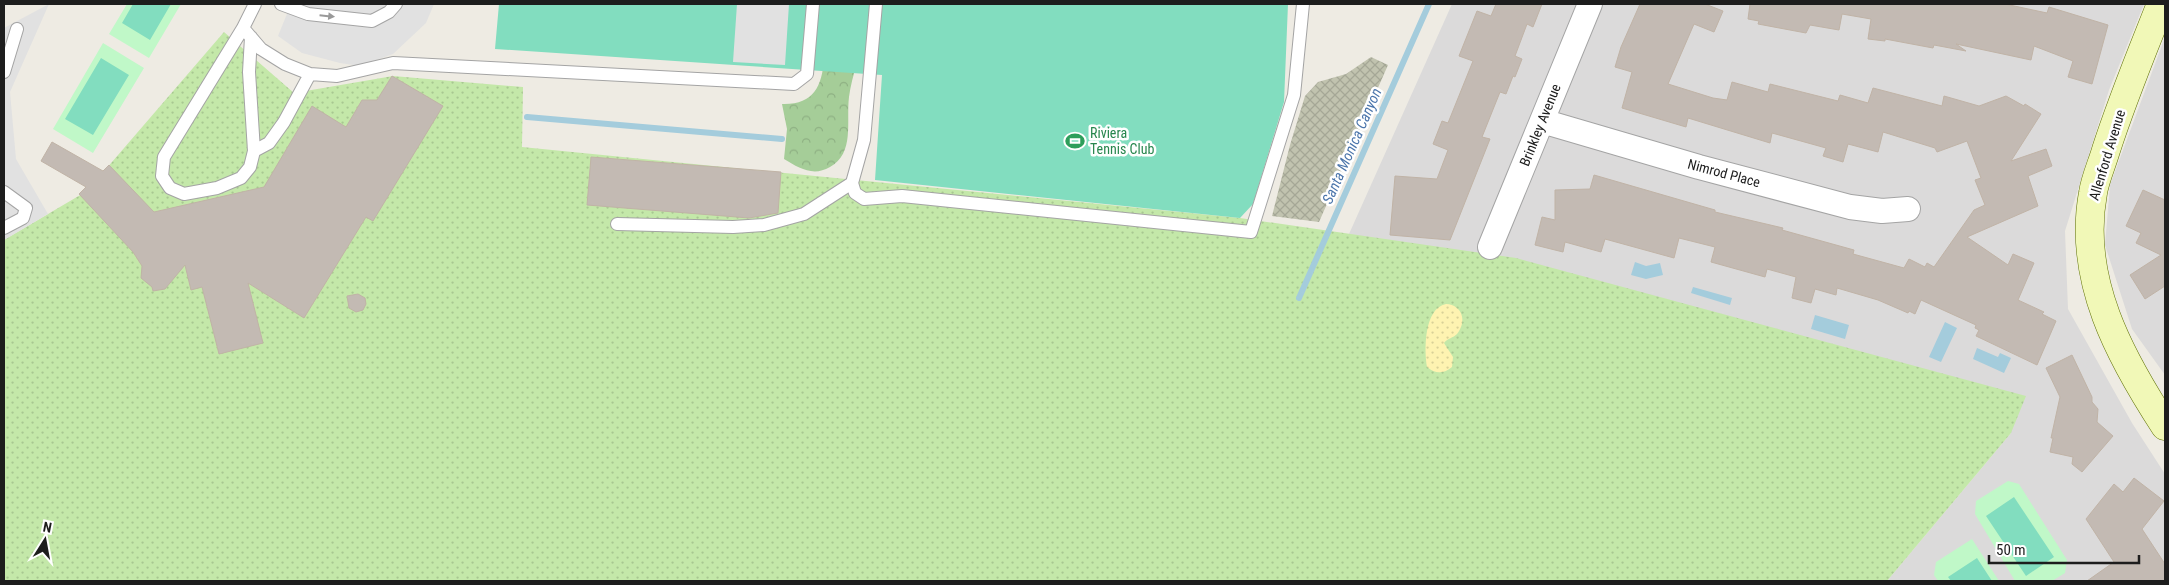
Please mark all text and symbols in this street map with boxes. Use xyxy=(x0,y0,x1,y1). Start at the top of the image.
one-way arrow xyxy=(320,12,336,20)
street label: Brinkley Avenue xyxy=(1516,81,1564,168)
water label: Santa Monica Canyon xyxy=(1318,85,1386,207)
street label: Allenford Avenue xyxy=(2086,107,2129,202)
place label: Riviera Tennis Club xyxy=(1090,125,1154,157)
sports icon: Riviera Tennis Club xyxy=(1064,130,1086,152)
street label: Nimrod Place xyxy=(1686,156,1762,190)
north arrow xyxy=(20,515,70,565)
text: N xyxy=(42,519,53,536)
scale bar xyxy=(1989,532,2139,564)
text: 50 m xyxy=(1996,541,2026,559)

